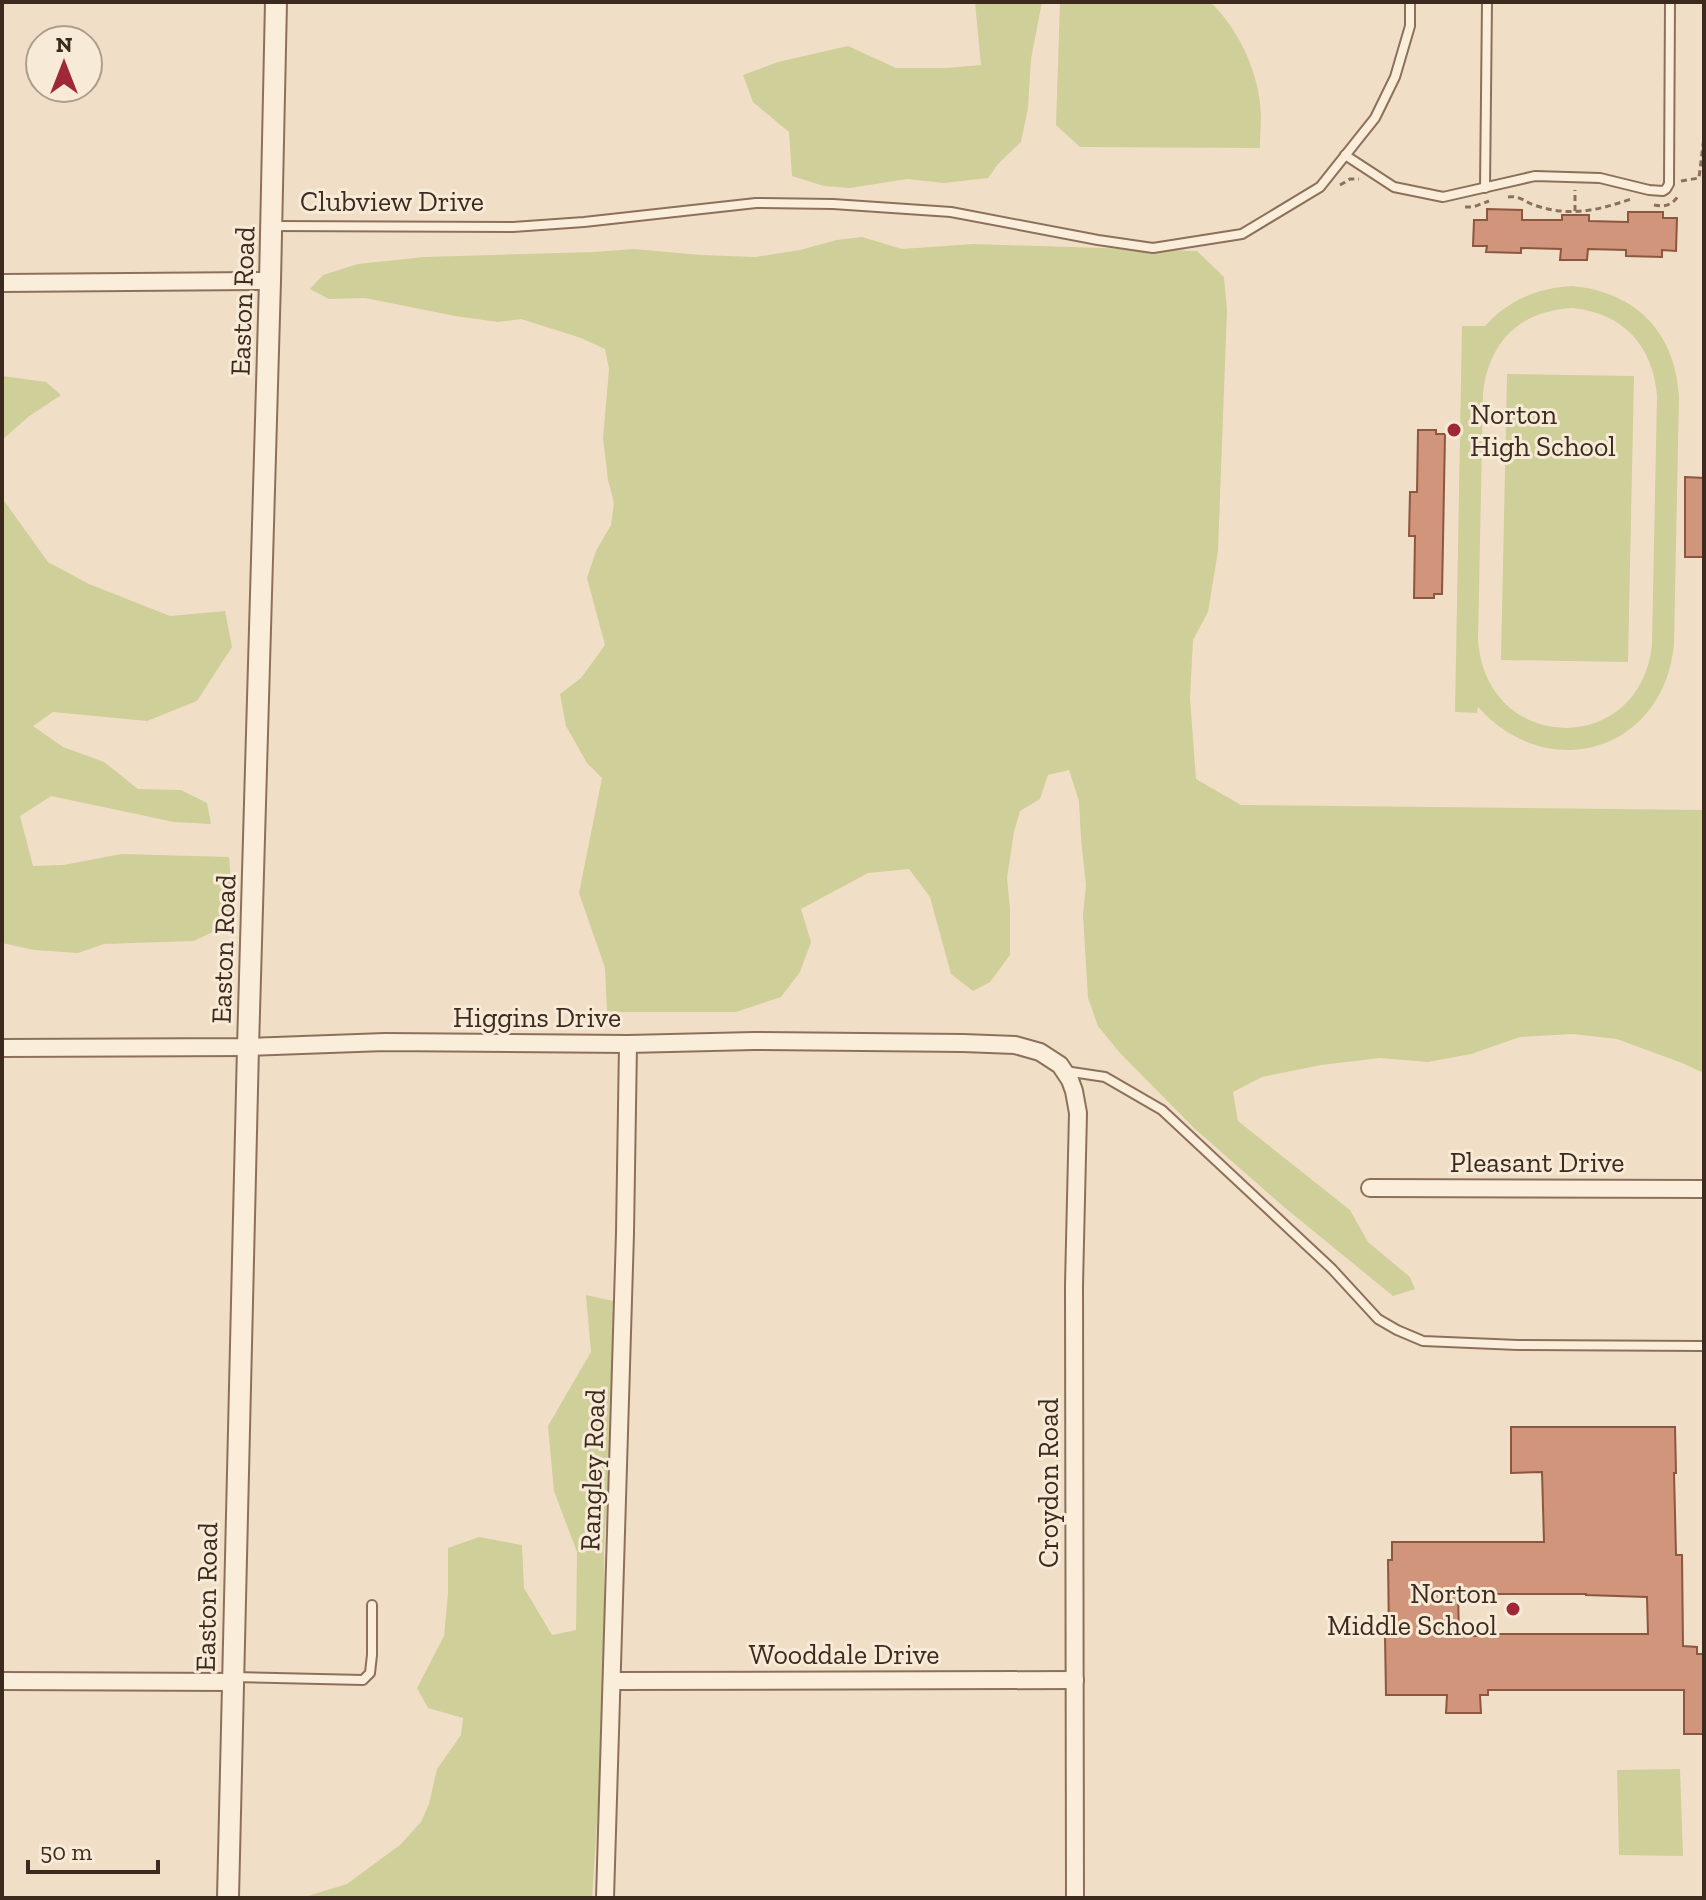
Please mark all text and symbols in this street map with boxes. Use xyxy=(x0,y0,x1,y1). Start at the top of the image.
north arrow xyxy=(24,24,104,104)
text: N xyxy=(56,31,73,58)
street label: Clubview Drive xyxy=(300,185,484,218)
street label: Easton Road xyxy=(223,226,262,376)
place label: Norton High School xyxy=(1470,398,1616,463)
marker: Norton High School xyxy=(1445,421,1463,439)
street label: Easton Road xyxy=(204,874,243,1024)
street label: Higgins Drive xyxy=(453,1001,621,1034)
street label: Pleasant Drive xyxy=(1450,1146,1624,1179)
street label: Rangley Road xyxy=(573,1388,612,1552)
street label: Croydon Road xyxy=(1032,1398,1065,1568)
street label: Easton Road xyxy=(189,1522,224,1672)
place label: Norton Middle School xyxy=(1327,1577,1497,1642)
marker: Norton Middle School xyxy=(1504,1600,1522,1618)
street label: Wooddale Drive xyxy=(749,1638,939,1671)
scale bar xyxy=(28,1824,158,1874)
text: 50 m xyxy=(40,1837,93,1866)

